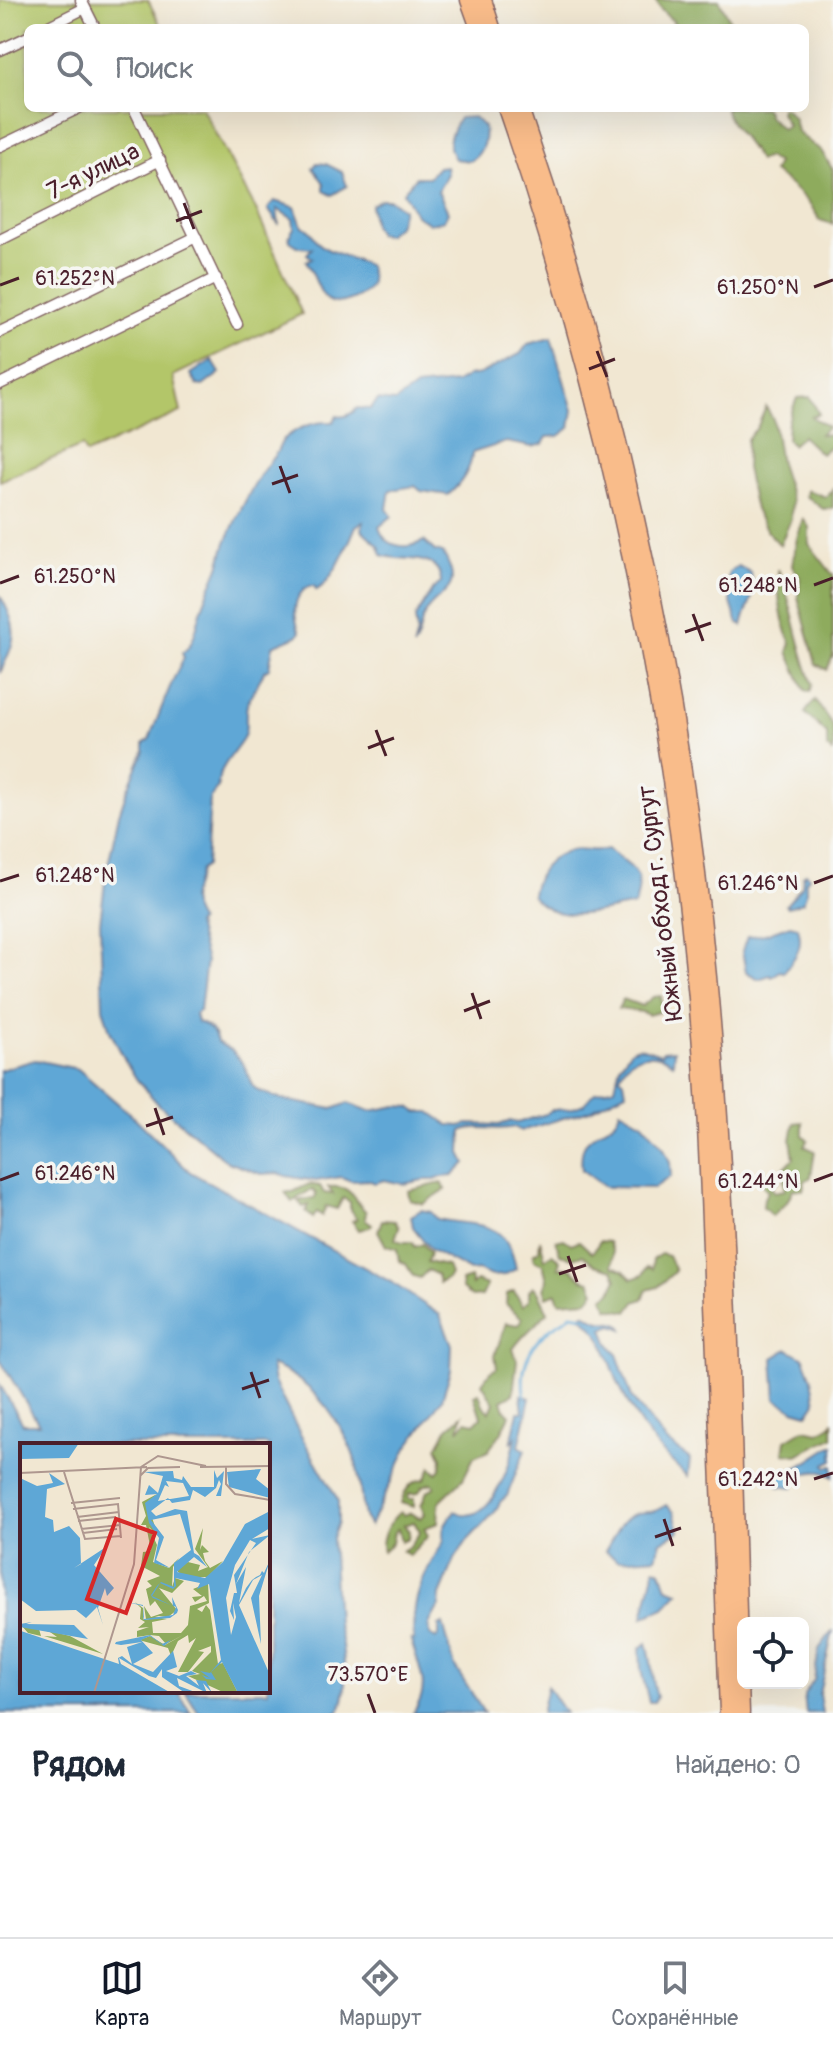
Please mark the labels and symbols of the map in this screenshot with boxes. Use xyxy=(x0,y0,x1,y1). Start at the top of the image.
street label: 7-я улица xyxy=(42,137,144,206)
text: 61.252°N xyxy=(35,266,115,291)
text: 61.250°N xyxy=(717,275,799,300)
text: 61.250°N xyxy=(34,564,116,589)
text: 61.248°N xyxy=(719,573,797,598)
street label: Южный обход г. Сургут xyxy=(632,784,689,1022)
text: 61.248°N xyxy=(36,863,114,888)
text: 61.246°N xyxy=(718,871,798,896)
text: 61.246°N xyxy=(35,1161,115,1186)
text: 61.244°N xyxy=(718,1169,798,1194)
inset map xyxy=(20,1443,270,1693)
text: 61.242°N xyxy=(718,1467,798,1492)
text: 73.570°E xyxy=(328,1662,408,1687)

